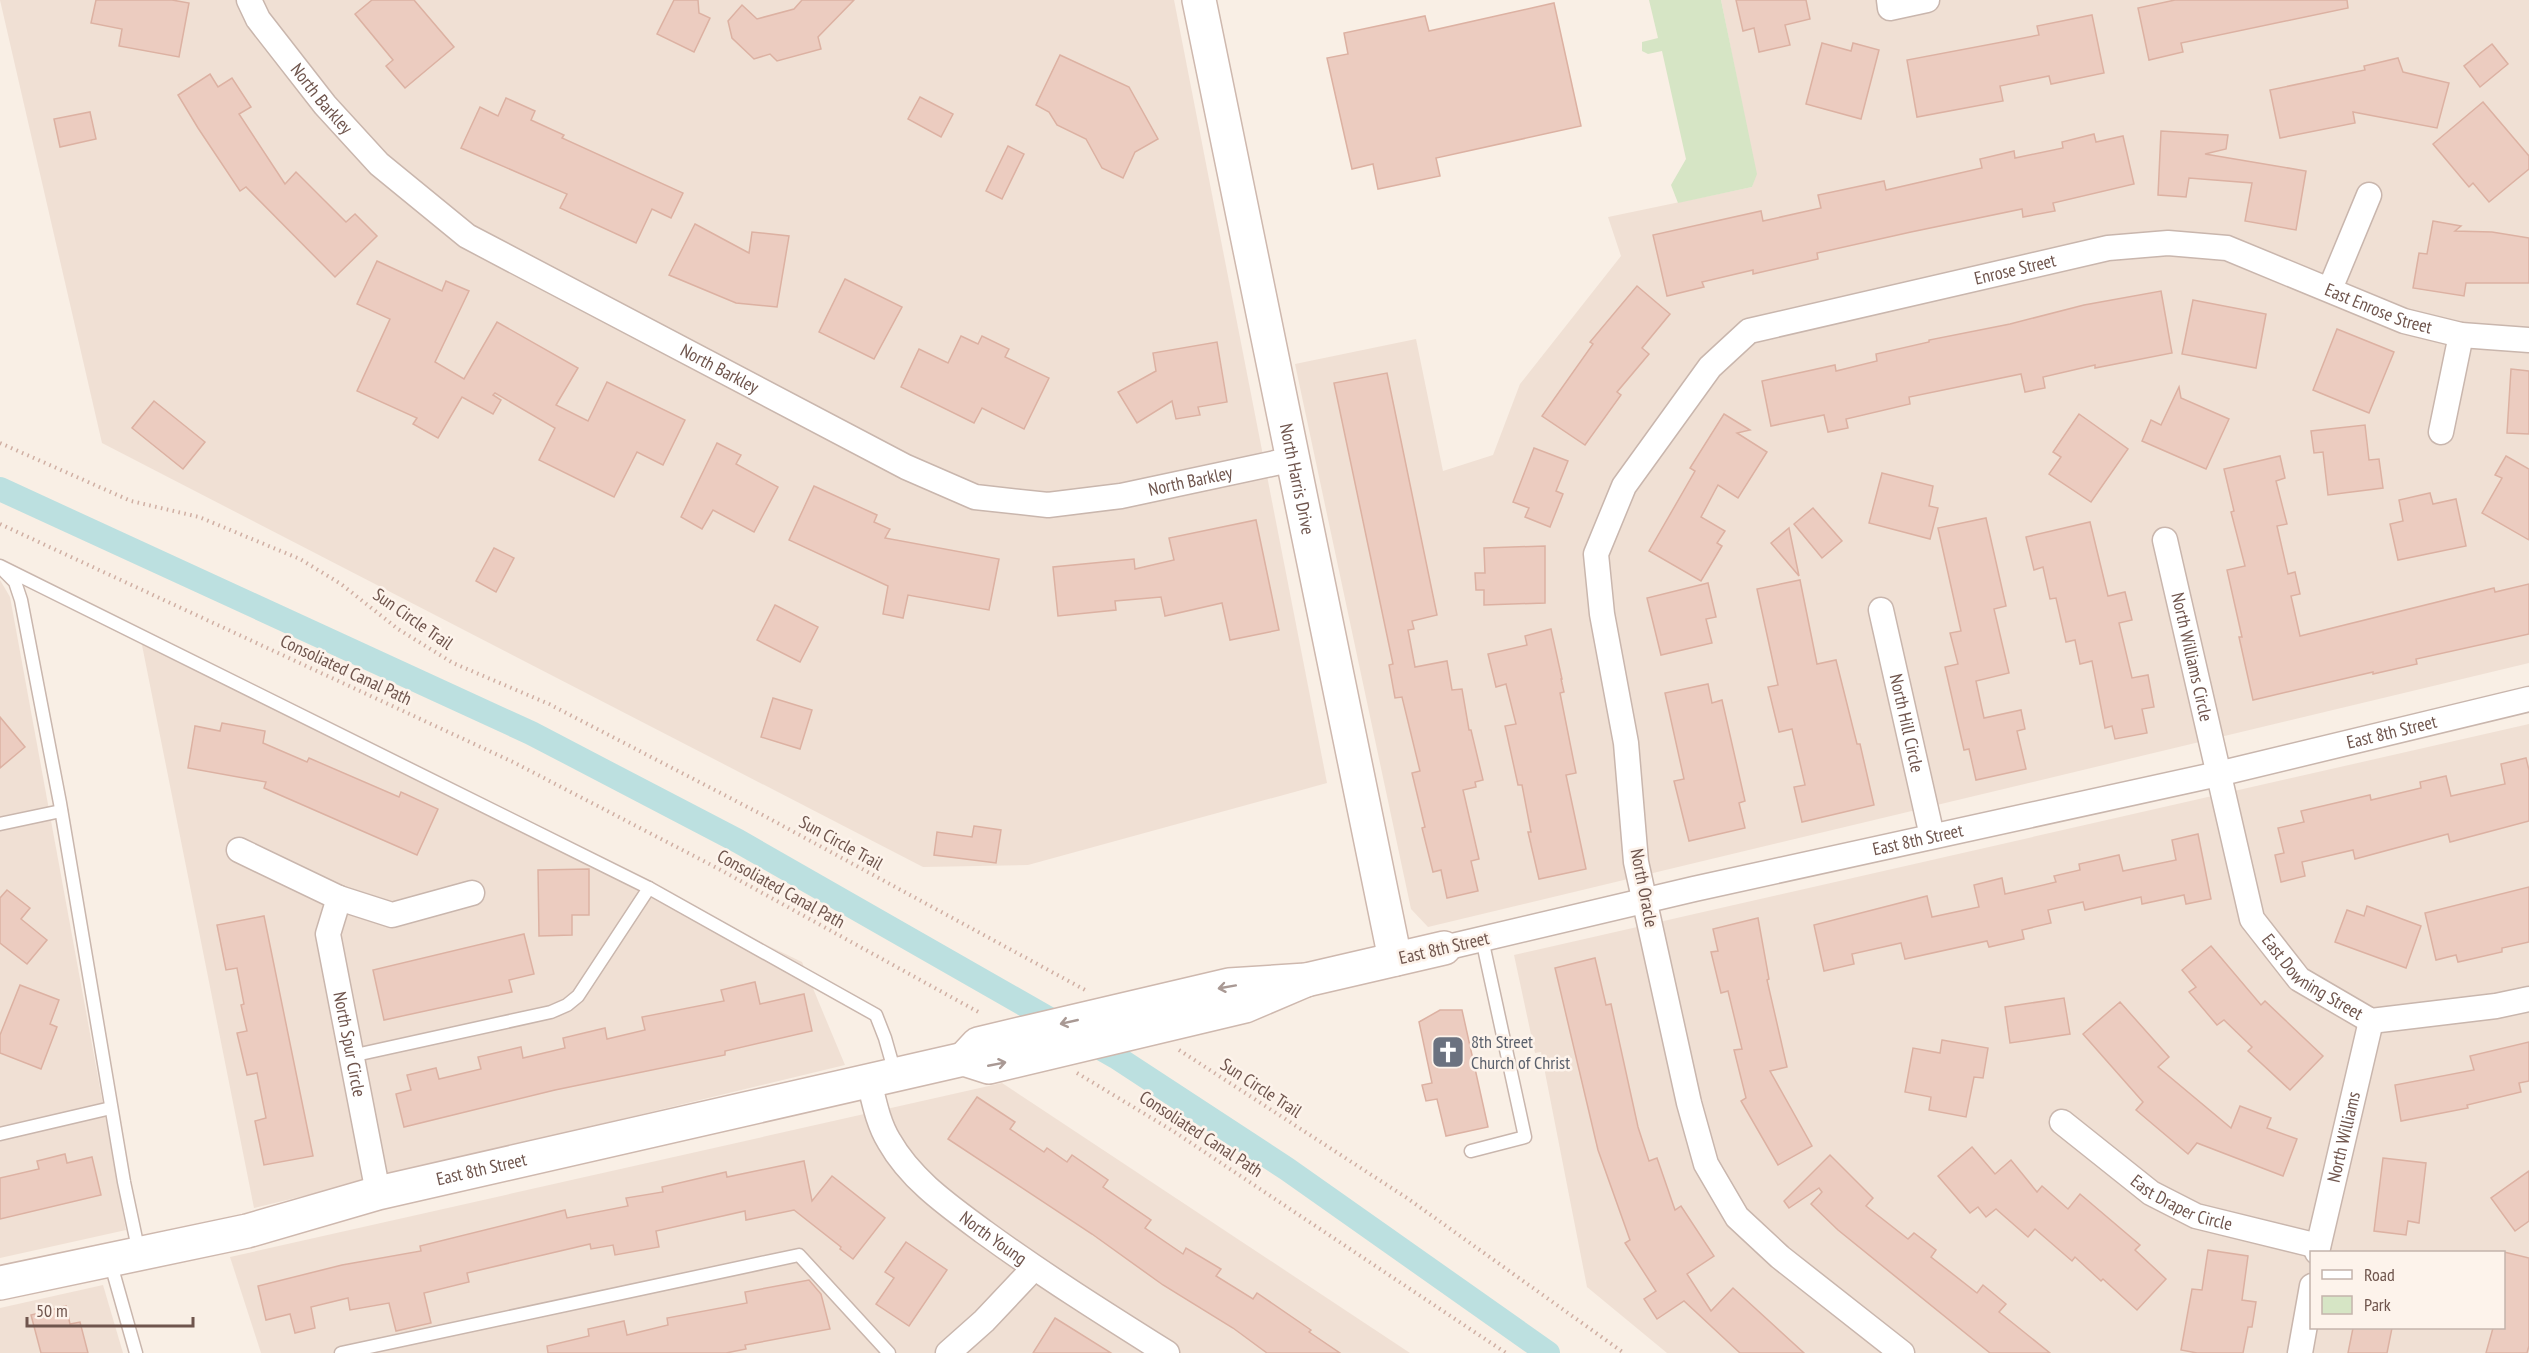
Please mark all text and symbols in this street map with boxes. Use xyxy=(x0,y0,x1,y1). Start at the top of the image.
street label: North Barkley xyxy=(286,58,358,139)
street label: Enrose Street xyxy=(1972,248,2058,290)
street label: East Enrose Street xyxy=(2322,278,2434,338)
street label: North Barkley xyxy=(677,338,763,399)
street label: North Harris Drive xyxy=(1275,421,1320,537)
street label: North Barkley xyxy=(1146,460,1235,501)
street label: Sun Circle Trail xyxy=(369,583,458,655)
street label: North Williams Circle xyxy=(2166,590,2218,724)
street label: Consoliated Canal Path xyxy=(277,629,416,710)
street label: North Hill Circle xyxy=(1885,671,1929,775)
street label: East 8th Street xyxy=(2344,710,2439,754)
street label: Sun Circle Trail xyxy=(795,810,888,875)
street label: East 8th Street xyxy=(1870,818,1965,860)
street label: Consoliated Canal Path xyxy=(713,844,849,933)
street label: North Oracle xyxy=(1626,847,1663,929)
street label: East 8th Street xyxy=(1397,926,1491,969)
street label: East Downing Street xyxy=(2257,929,2367,1025)
one-way arrow xyxy=(1218,981,1237,992)
street label: North Spur Circle xyxy=(328,990,371,1099)
one-way arrow xyxy=(1060,1017,1079,1029)
place label: 8th Street Church of Christ xyxy=(1471,1030,1570,1074)
church icon: 8th Street Church of Christ xyxy=(1430,1034,1466,1070)
street label: Sun Circle Trail xyxy=(1216,1053,1307,1123)
one-way arrow xyxy=(987,1058,1006,1069)
street label: Consoliated Canal Path xyxy=(1135,1085,1267,1182)
street label: North Williams xyxy=(2322,1089,2365,1185)
street label: East 8th Street xyxy=(434,1147,529,1190)
street label: East Draper Circle xyxy=(2126,1169,2235,1235)
street label: North Young xyxy=(955,1206,1031,1270)
legend xyxy=(2310,1251,2505,1329)
text: Road xyxy=(2364,1263,2395,1286)
scale bar xyxy=(27,1290,194,1328)
text: Park xyxy=(2364,1293,2391,1316)
text: 50 m xyxy=(36,1299,68,1322)

